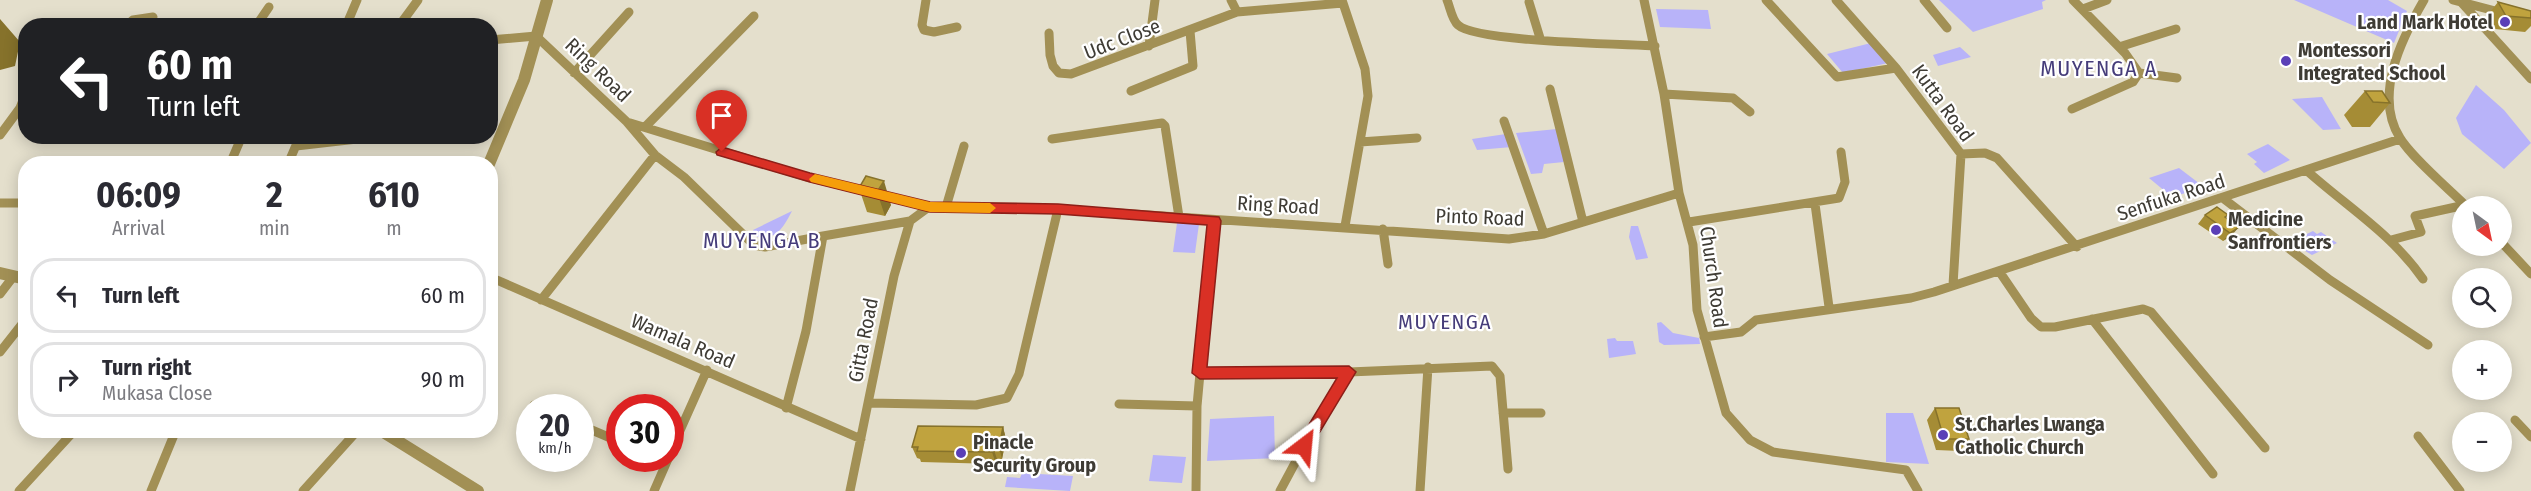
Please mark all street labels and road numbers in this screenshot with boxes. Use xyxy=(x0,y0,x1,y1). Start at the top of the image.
street label: Udc Close xyxy=(1080,13,1164,65)
street label: Ring Road xyxy=(560,33,636,107)
street label: Kutta Road xyxy=(1907,60,1979,146)
street label: Senfuka Road xyxy=(2114,168,2228,226)
street label: Ring Road xyxy=(1236,191,1320,219)
street label: Pinto Road xyxy=(1435,203,1525,231)
street label: Church Road xyxy=(1695,225,1733,329)
street label: Gitta Road xyxy=(843,296,883,384)
street label: Wamala Road xyxy=(628,308,738,374)

